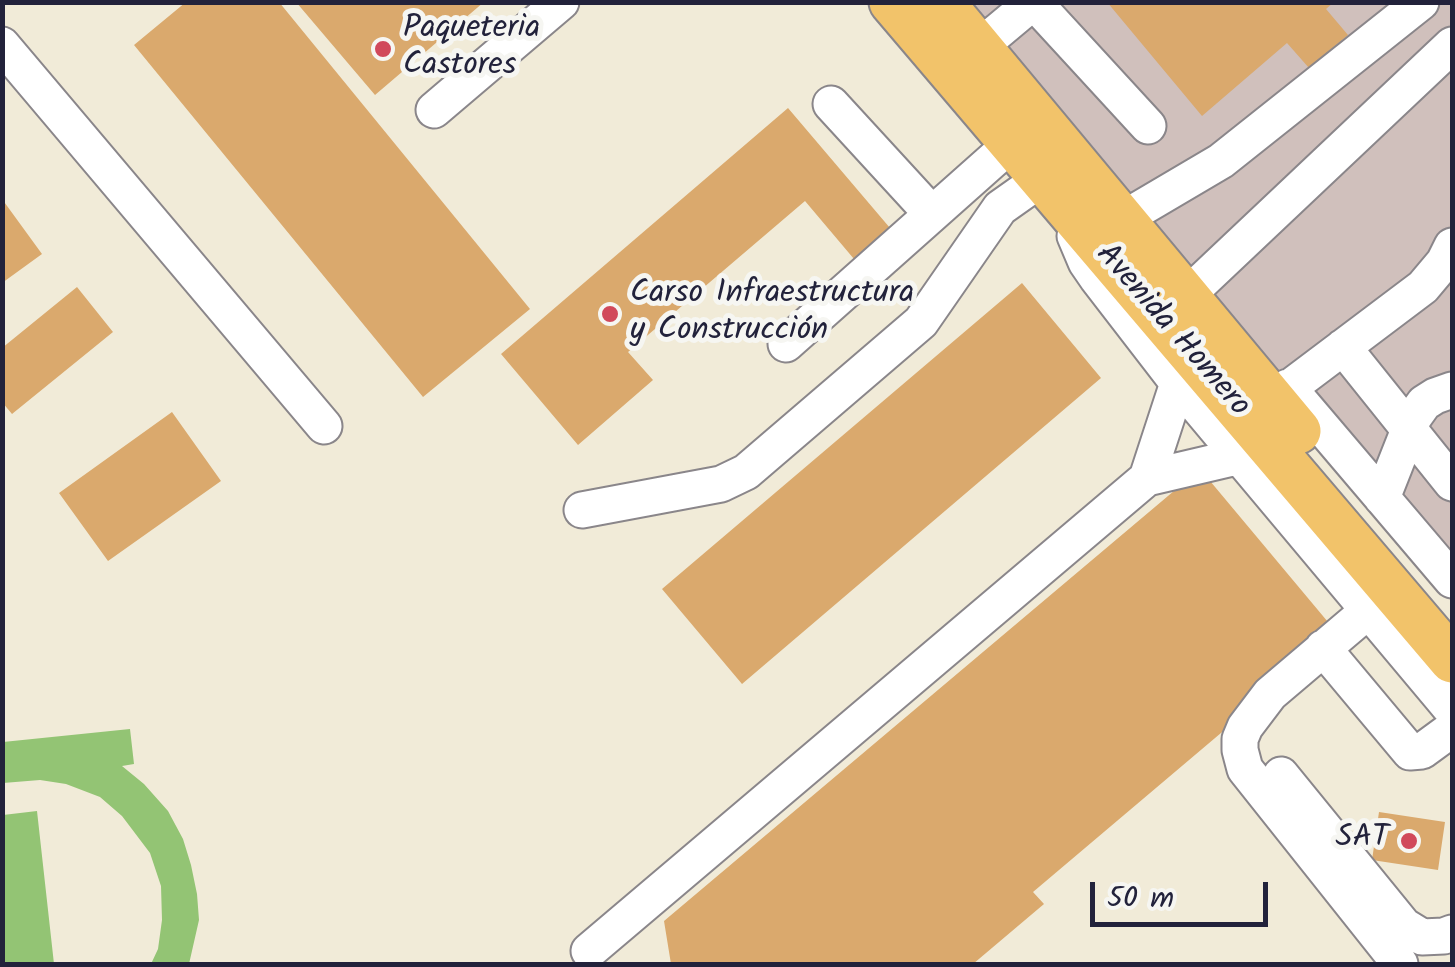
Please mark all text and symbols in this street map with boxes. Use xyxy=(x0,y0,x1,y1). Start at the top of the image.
place label: Paqueteria Castores xyxy=(403,12,540,87)
marker: Paqueteria Castores xyxy=(372,38,394,60)
street label: Avenida Homero xyxy=(1085,238,1257,426)
place label: Carso Infraestructura y Construcción xyxy=(630,277,914,352)
marker: Carso Infraestructura y Construcción xyxy=(599,303,621,325)
place label: SAT xyxy=(1335,822,1389,860)
marker: SAT xyxy=(1398,830,1420,852)
scale bar xyxy=(1095,862,1272,924)
text: 50 m xyxy=(1107,875,1174,923)

